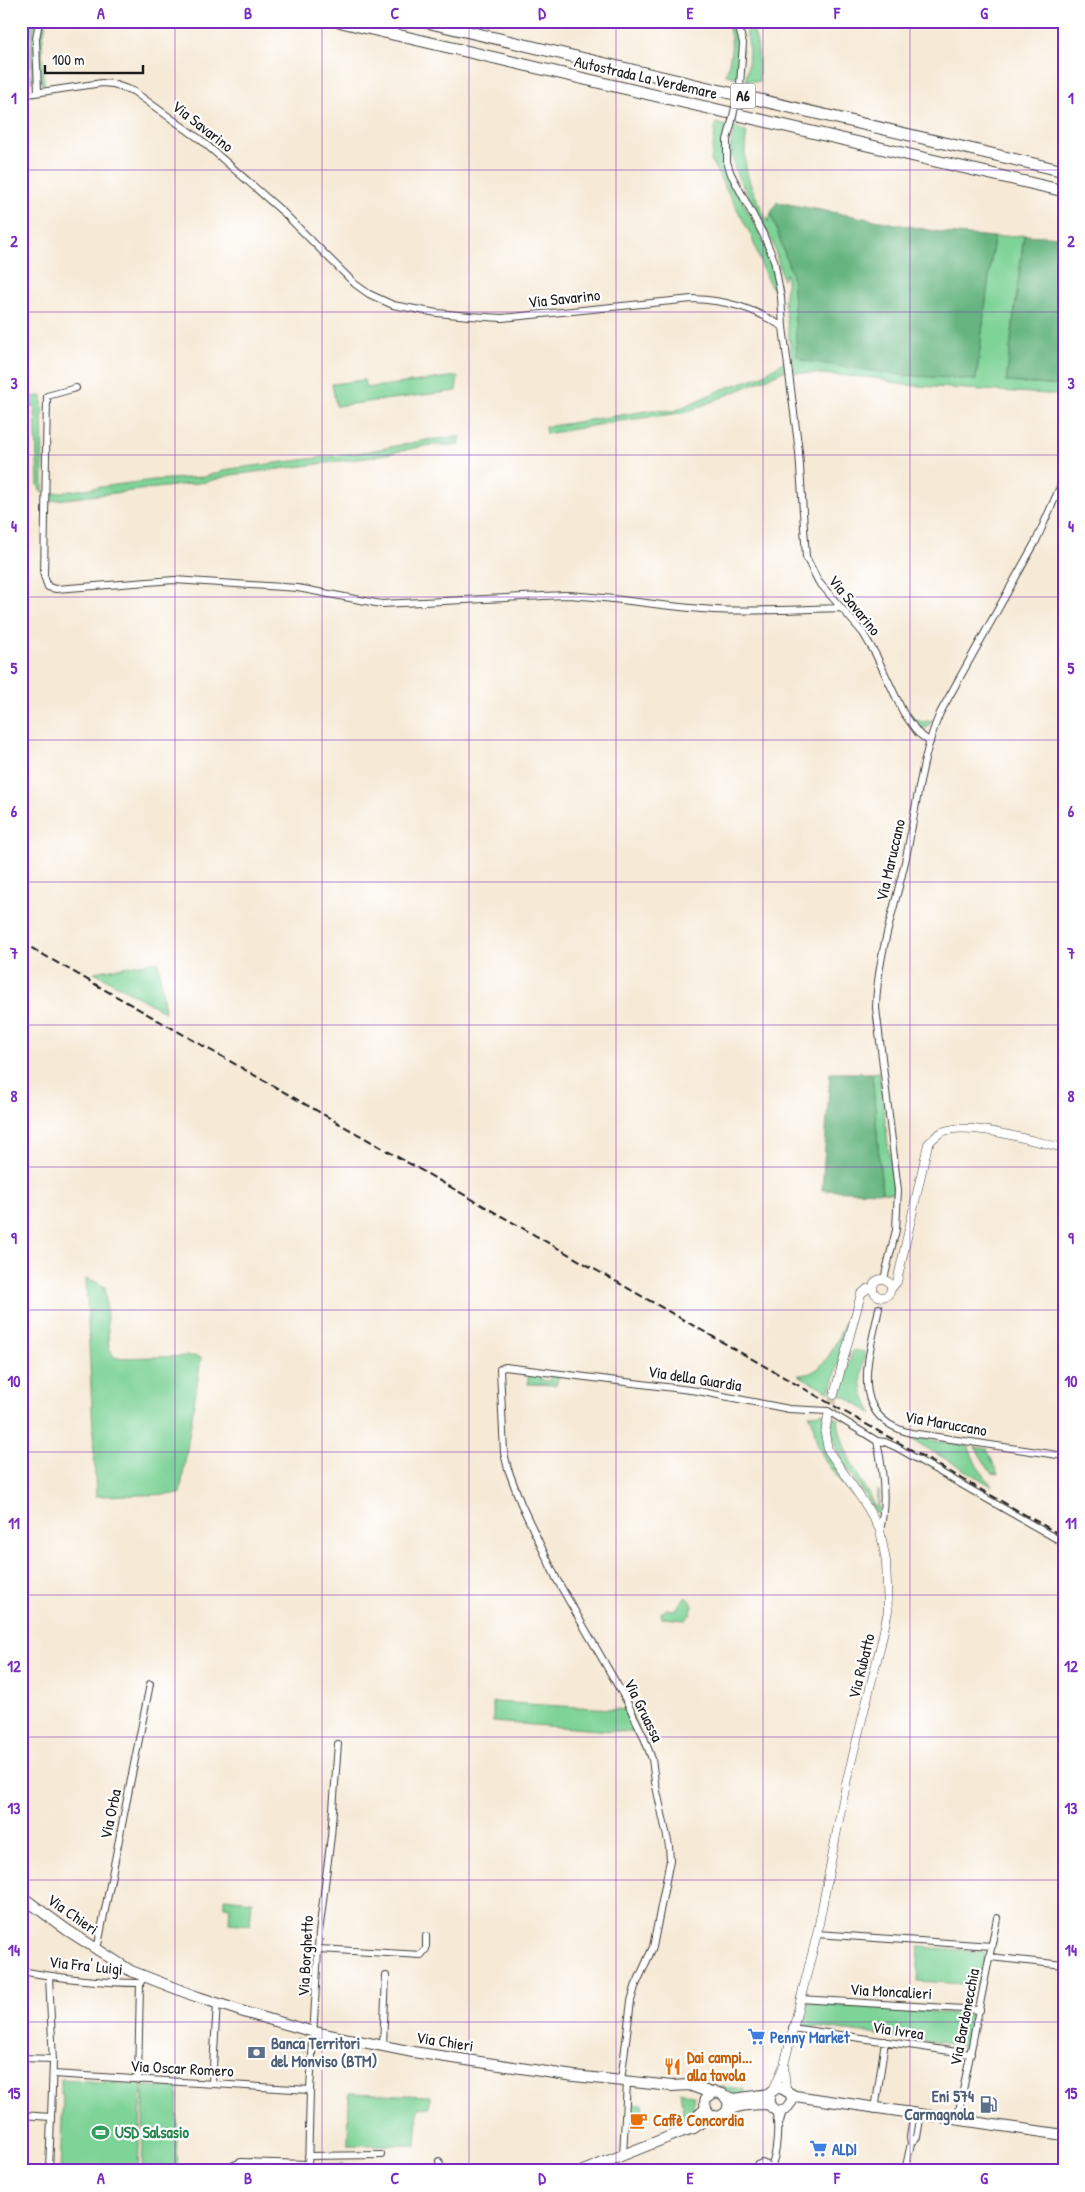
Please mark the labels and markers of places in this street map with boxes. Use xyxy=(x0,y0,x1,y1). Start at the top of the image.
place label: Penny Market xyxy=(770,2026,850,2049)
supermarket icon: Penny Market xyxy=(746,2027,766,2047)
place label: Banca Territori del Monviso (BTM) xyxy=(271,2032,377,2072)
bank icon: Banca Territori del Monviso (BTM) xyxy=(247,2042,267,2062)
place label: Dai campi... alla tavola xyxy=(687,2046,752,2086)
restaurant icon: Dai campi... alla tavola xyxy=(663,2056,683,2076)
place label: Eni 574 Carmagnola xyxy=(904,2085,975,2126)
fuel station icon: Eni 574 Carmagnola xyxy=(978,2095,998,2115)
place label: Caffè Concordia xyxy=(653,2109,745,2131)
cafe icon: Caffè Concordia xyxy=(629,2110,649,2130)
place label: USD Salsasio xyxy=(115,2121,189,2143)
sports icon: USD Salsasio xyxy=(91,2122,111,2142)
place label: ALDI xyxy=(832,2138,857,2160)
supermarket icon: ALDI xyxy=(808,2139,828,2159)

